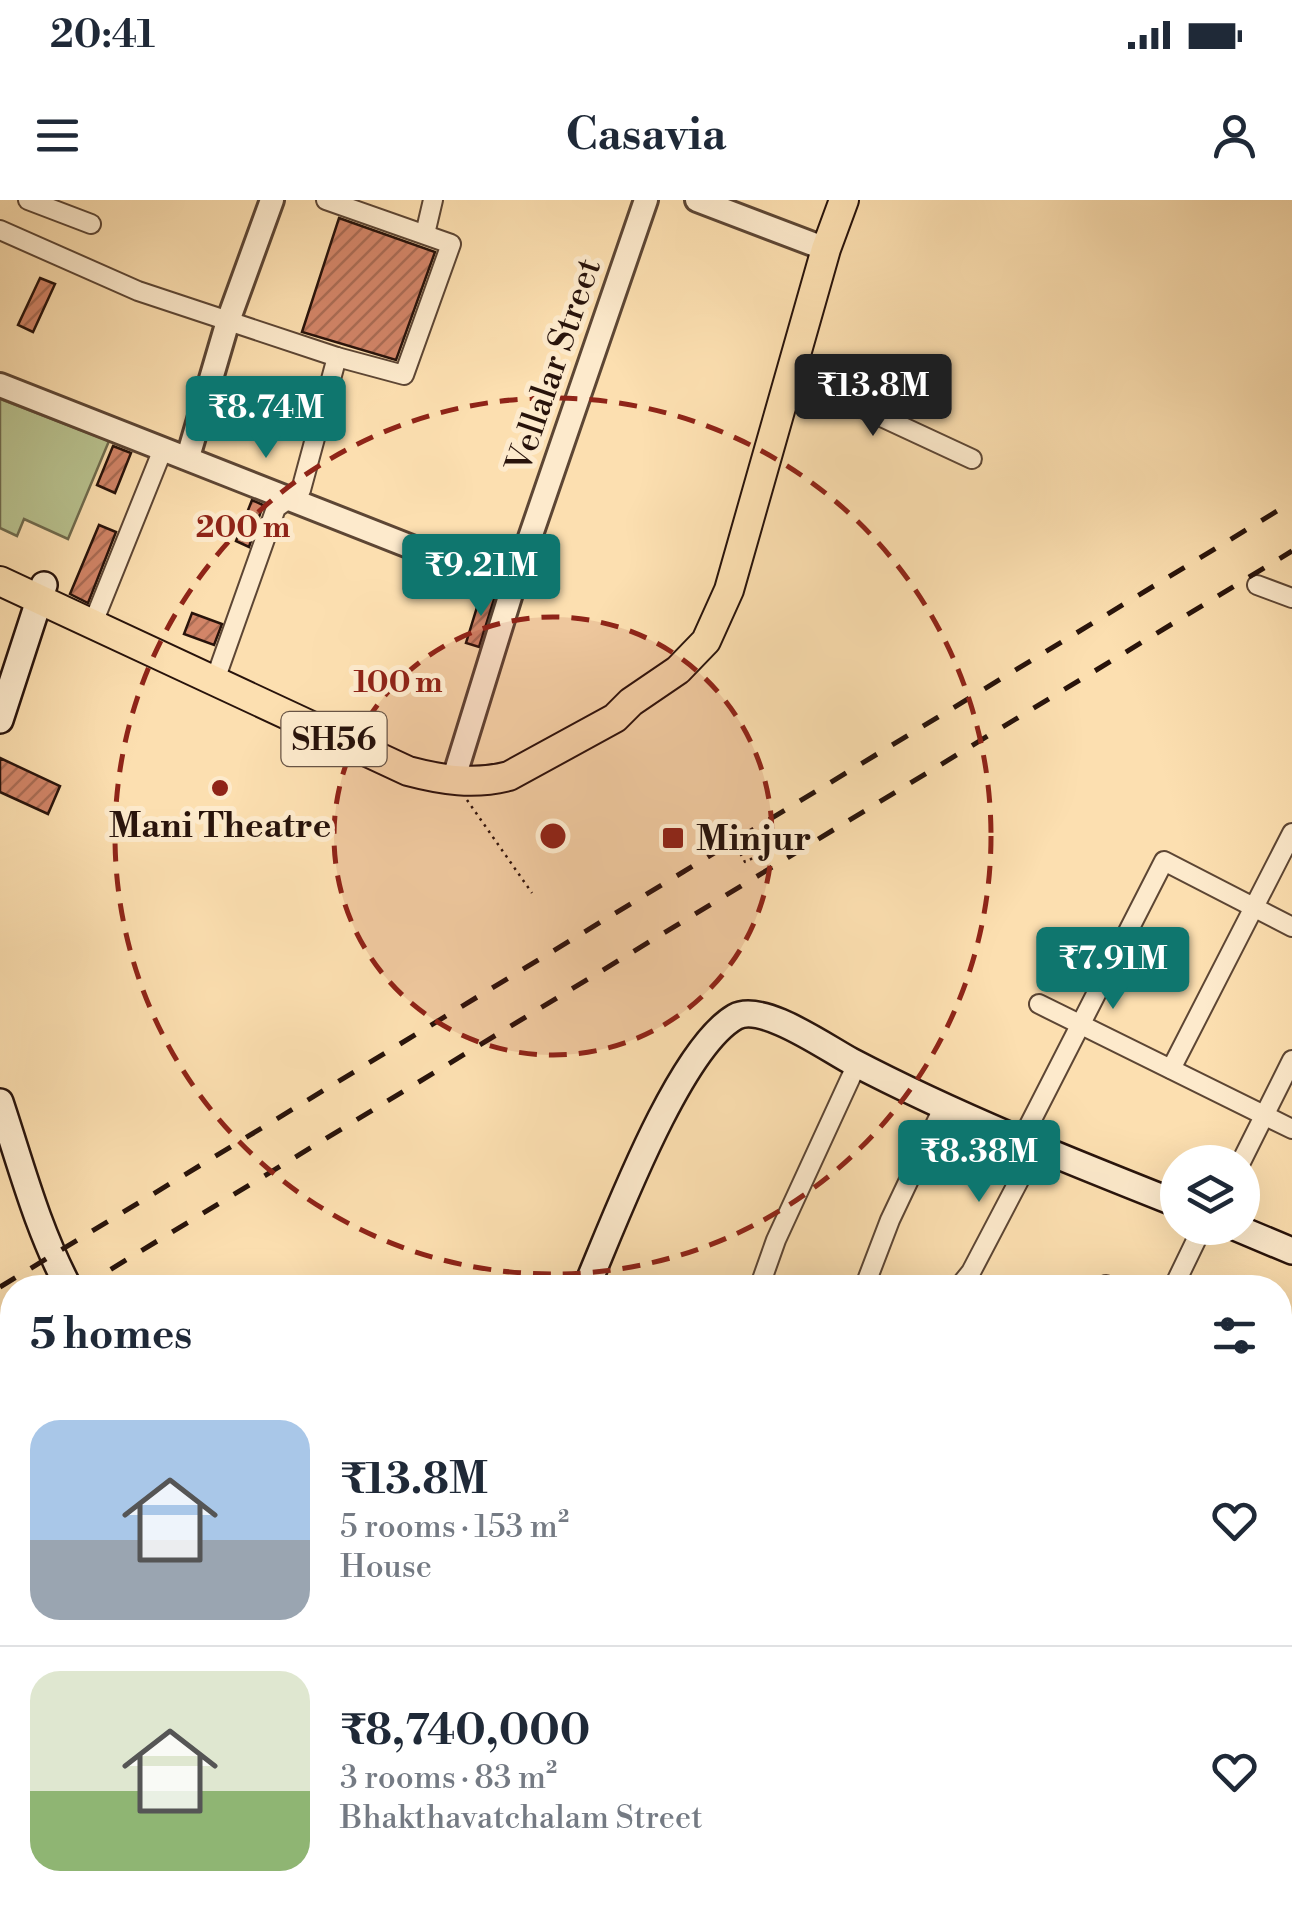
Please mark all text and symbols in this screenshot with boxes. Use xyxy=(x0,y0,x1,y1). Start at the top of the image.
text: 20:41 xyxy=(50,12,155,59)
text: Casavia xyxy=(566,107,726,164)
icon: menu xyxy=(30,108,85,163)
icon: person xyxy=(1207,108,1262,163)
street label: Vellalar Street xyxy=(497,253,611,479)
pin: ₹13.8M xyxy=(792,354,954,439)
text: ₹13.8M xyxy=(817,366,929,406)
pin: ₹8.74M xyxy=(185,376,347,461)
text: ₹8.74M xyxy=(208,388,324,428)
text: 200 m xyxy=(196,509,290,547)
pin: ₹9.21M xyxy=(400,534,562,619)
text: ₹9.21M xyxy=(424,546,538,586)
text: 100 m xyxy=(353,664,443,702)
road number: SH56 xyxy=(282,712,386,766)
marker: Mani Theatre xyxy=(209,777,231,799)
place label: Mani Theatre xyxy=(109,805,331,848)
centre of rings xyxy=(535,818,571,854)
place label: Minjur xyxy=(696,818,811,861)
marker: Minjur xyxy=(660,825,686,851)
pin: ₹7.91M xyxy=(1032,927,1194,1012)
text: ₹7.91M xyxy=(1058,939,1168,979)
pin: ₹8.38M xyxy=(898,1120,1060,1205)
text: ₹8.38M xyxy=(920,1132,1038,1172)
map controls xyxy=(1160,1145,1260,1245)
button: layers xyxy=(1160,1145,1260,1245)
icon: filters xyxy=(1207,1308,1262,1363)
text: 5 homes xyxy=(30,1309,192,1362)
text: ₹13.8M xyxy=(340,1454,488,1507)
icon: home xyxy=(110,1460,230,1580)
icon: heart xyxy=(1207,1493,1262,1548)
text: 5 rooms · 153 m² xyxy=(340,1507,569,1547)
text: House xyxy=(340,1547,432,1587)
text: ₹8,740,000 xyxy=(340,1705,590,1758)
icon: home xyxy=(110,1711,230,1831)
icon: heart xyxy=(1207,1744,1262,1799)
text: 3 rooms · 83 m² xyxy=(340,1758,557,1798)
text: Bhakthavatchalam Street xyxy=(340,1798,703,1838)

